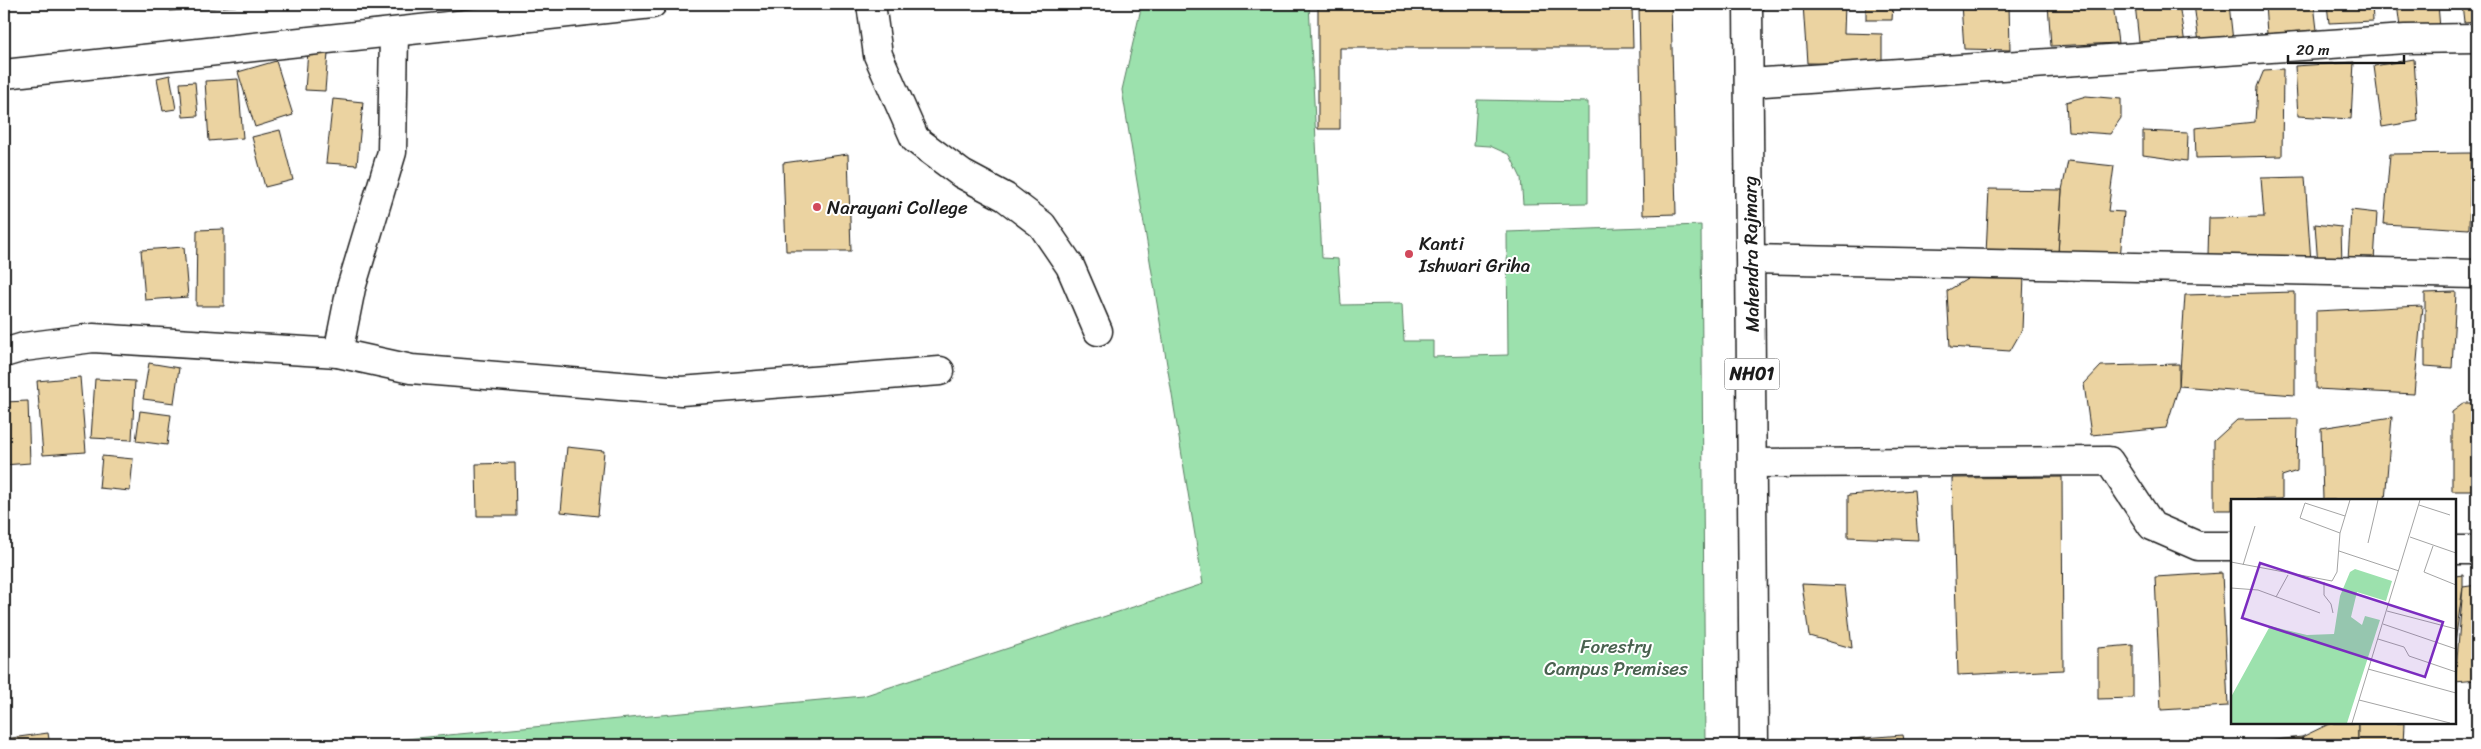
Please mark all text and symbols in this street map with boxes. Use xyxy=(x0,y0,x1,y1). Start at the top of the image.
scale bar xyxy=(2288,32,2405,64)
text: 20 m xyxy=(2296,37,2330,63)
street label: Mahendra Rajmarg xyxy=(1733,175,1769,332)
place label: Narayani College xyxy=(827,191,968,224)
marker: Narayani College xyxy=(811,201,823,213)
place label: Kanti Ishwari Griha xyxy=(1418,227,1531,282)
marker: Kanti Ishwari Griha xyxy=(1403,248,1415,260)
road number: NH01 xyxy=(1724,358,1780,389)
inset map xyxy=(2231,499,2456,724)
park label: Forestry Campus Premises xyxy=(1544,630,1688,685)

